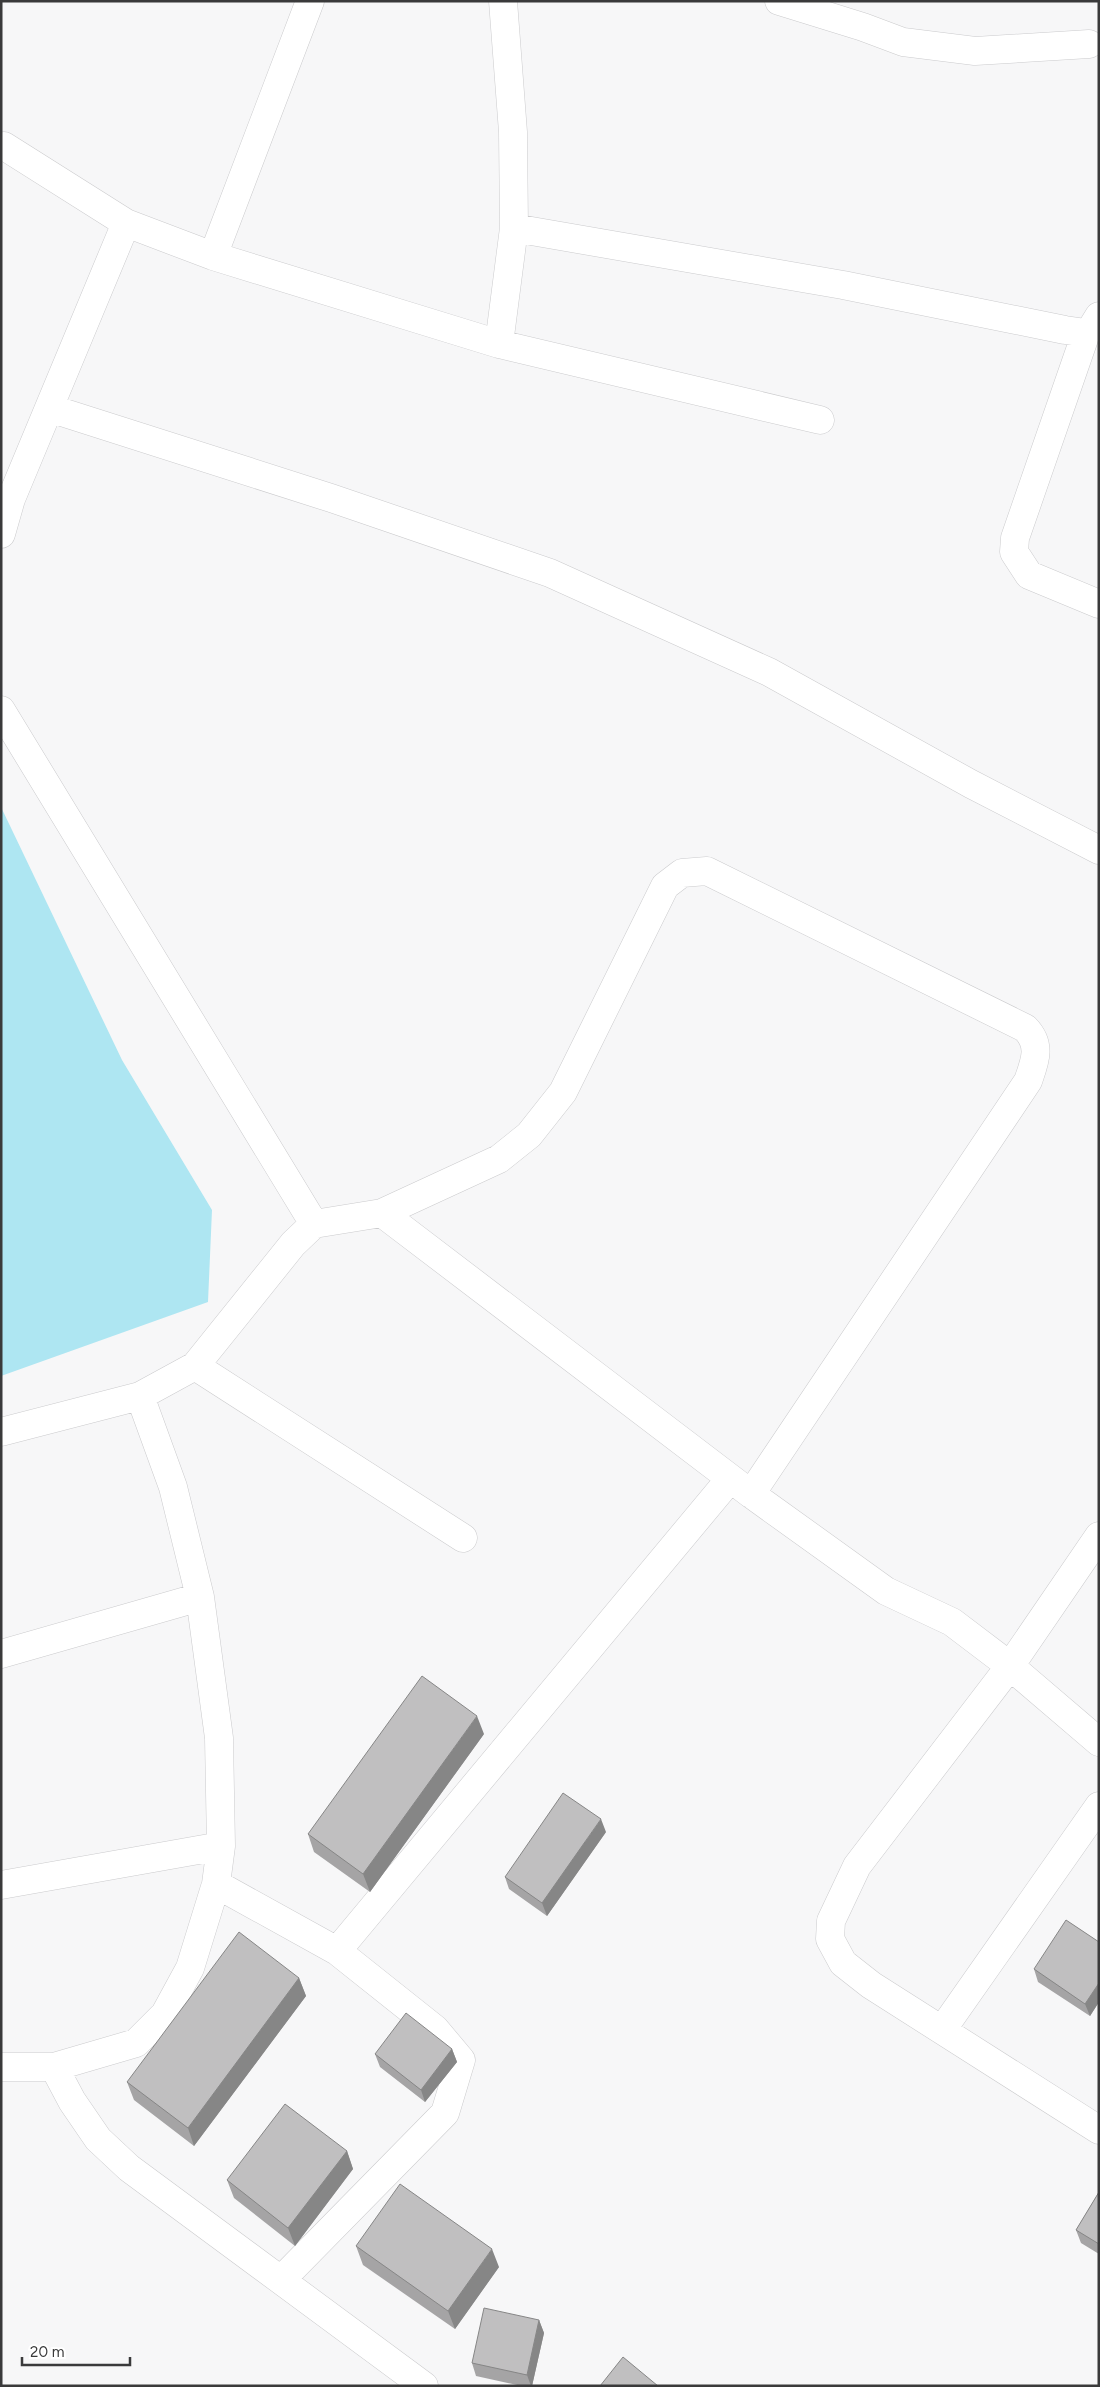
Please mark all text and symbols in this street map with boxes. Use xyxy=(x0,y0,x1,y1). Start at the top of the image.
scale bar xyxy=(22,2334,130,2366)
text: 20 m xyxy=(30,2343,64,2361)

